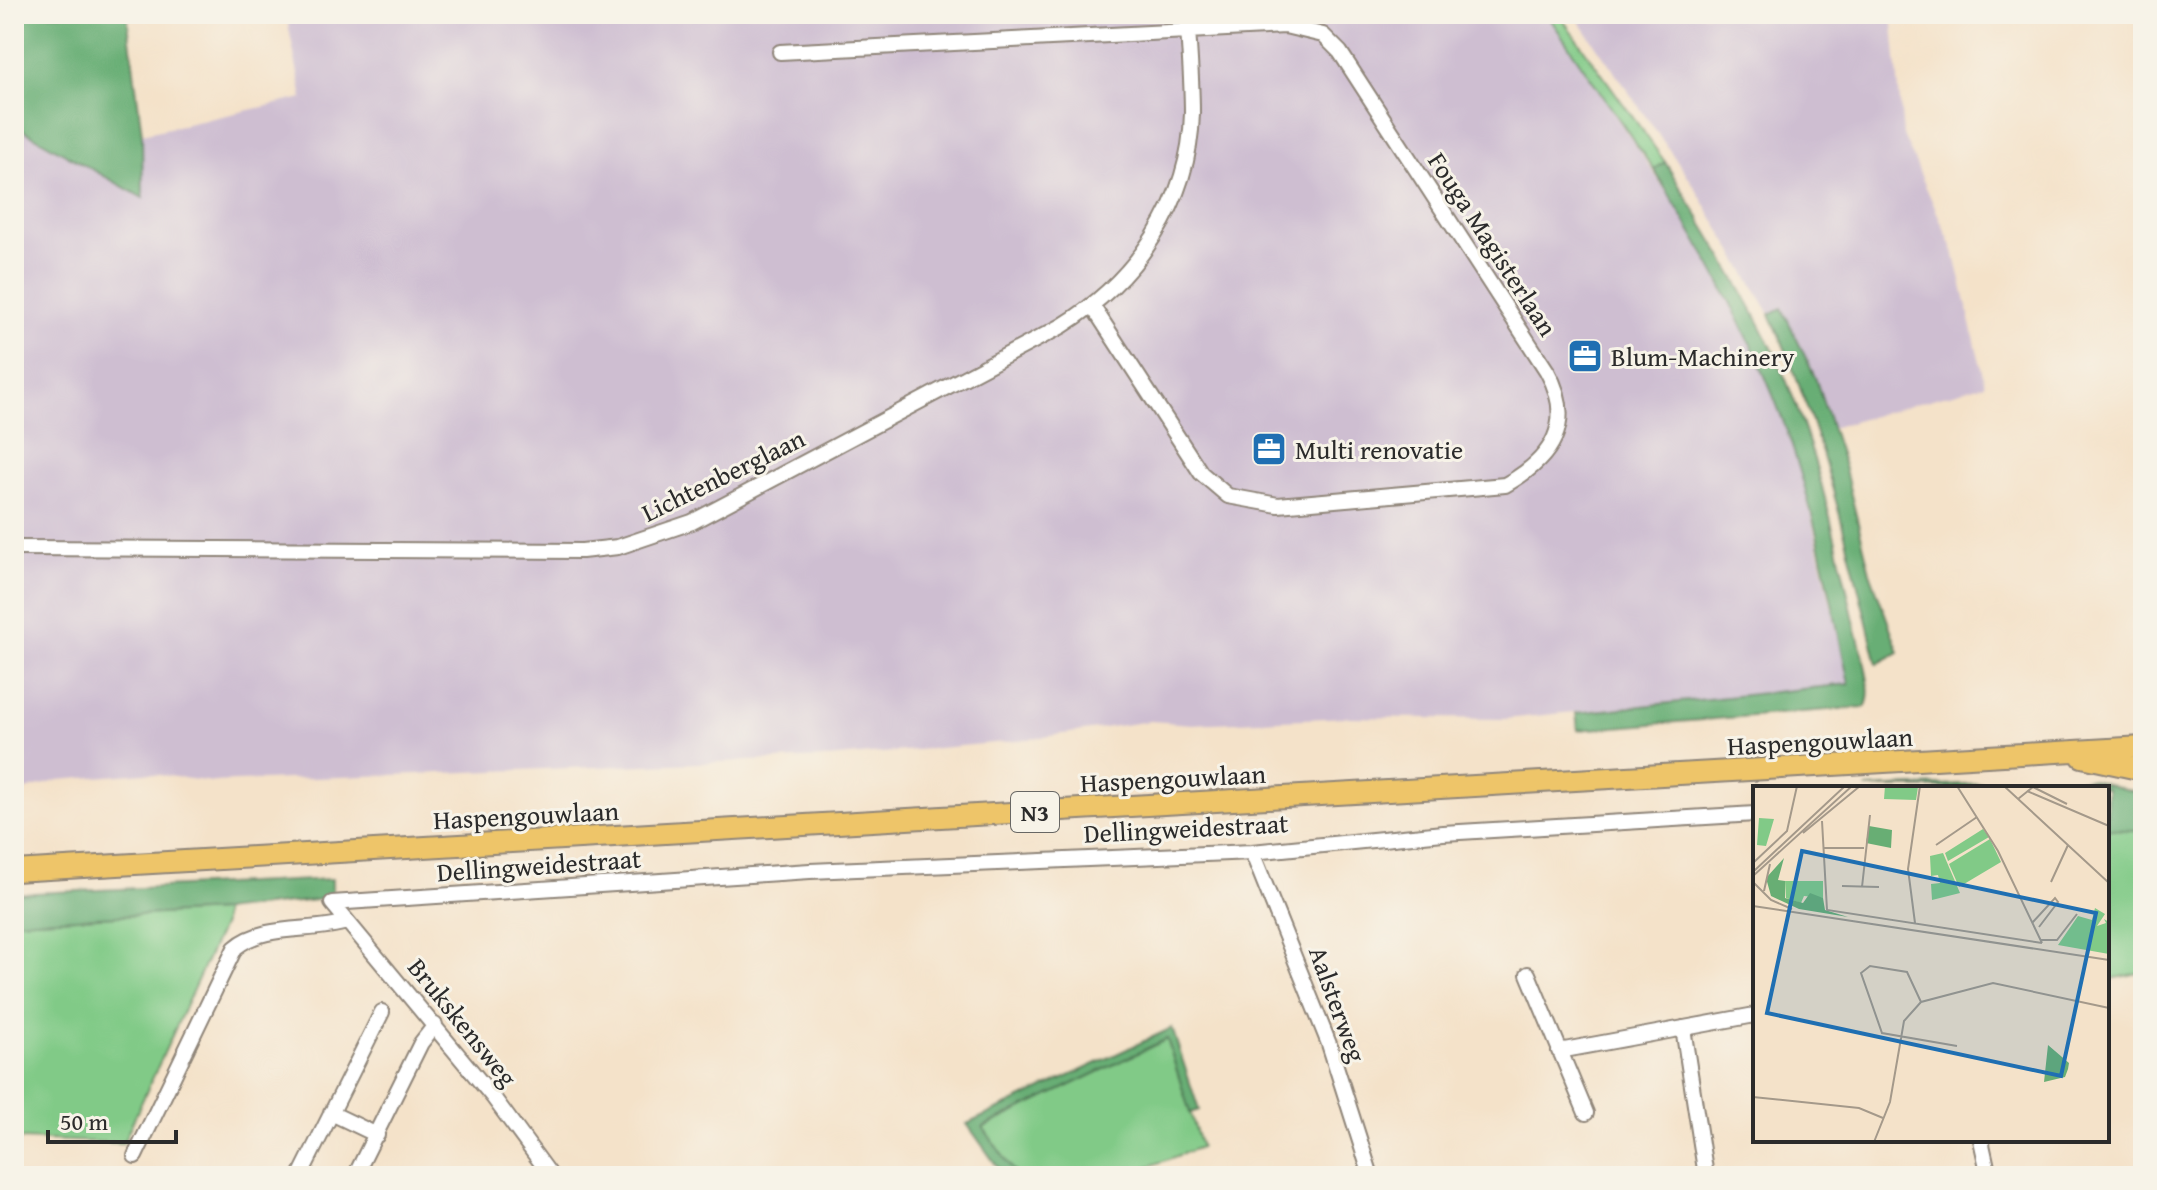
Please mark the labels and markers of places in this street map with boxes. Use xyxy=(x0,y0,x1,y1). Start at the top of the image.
office icon: Blum-Machinery xyxy=(1566,337,1604,375)
place label: Blum-Machinery xyxy=(1611,337,1794,376)
office icon: Multi renovatie xyxy=(1250,430,1288,468)
place label: Multi renovatie xyxy=(1295,430,1463,469)

